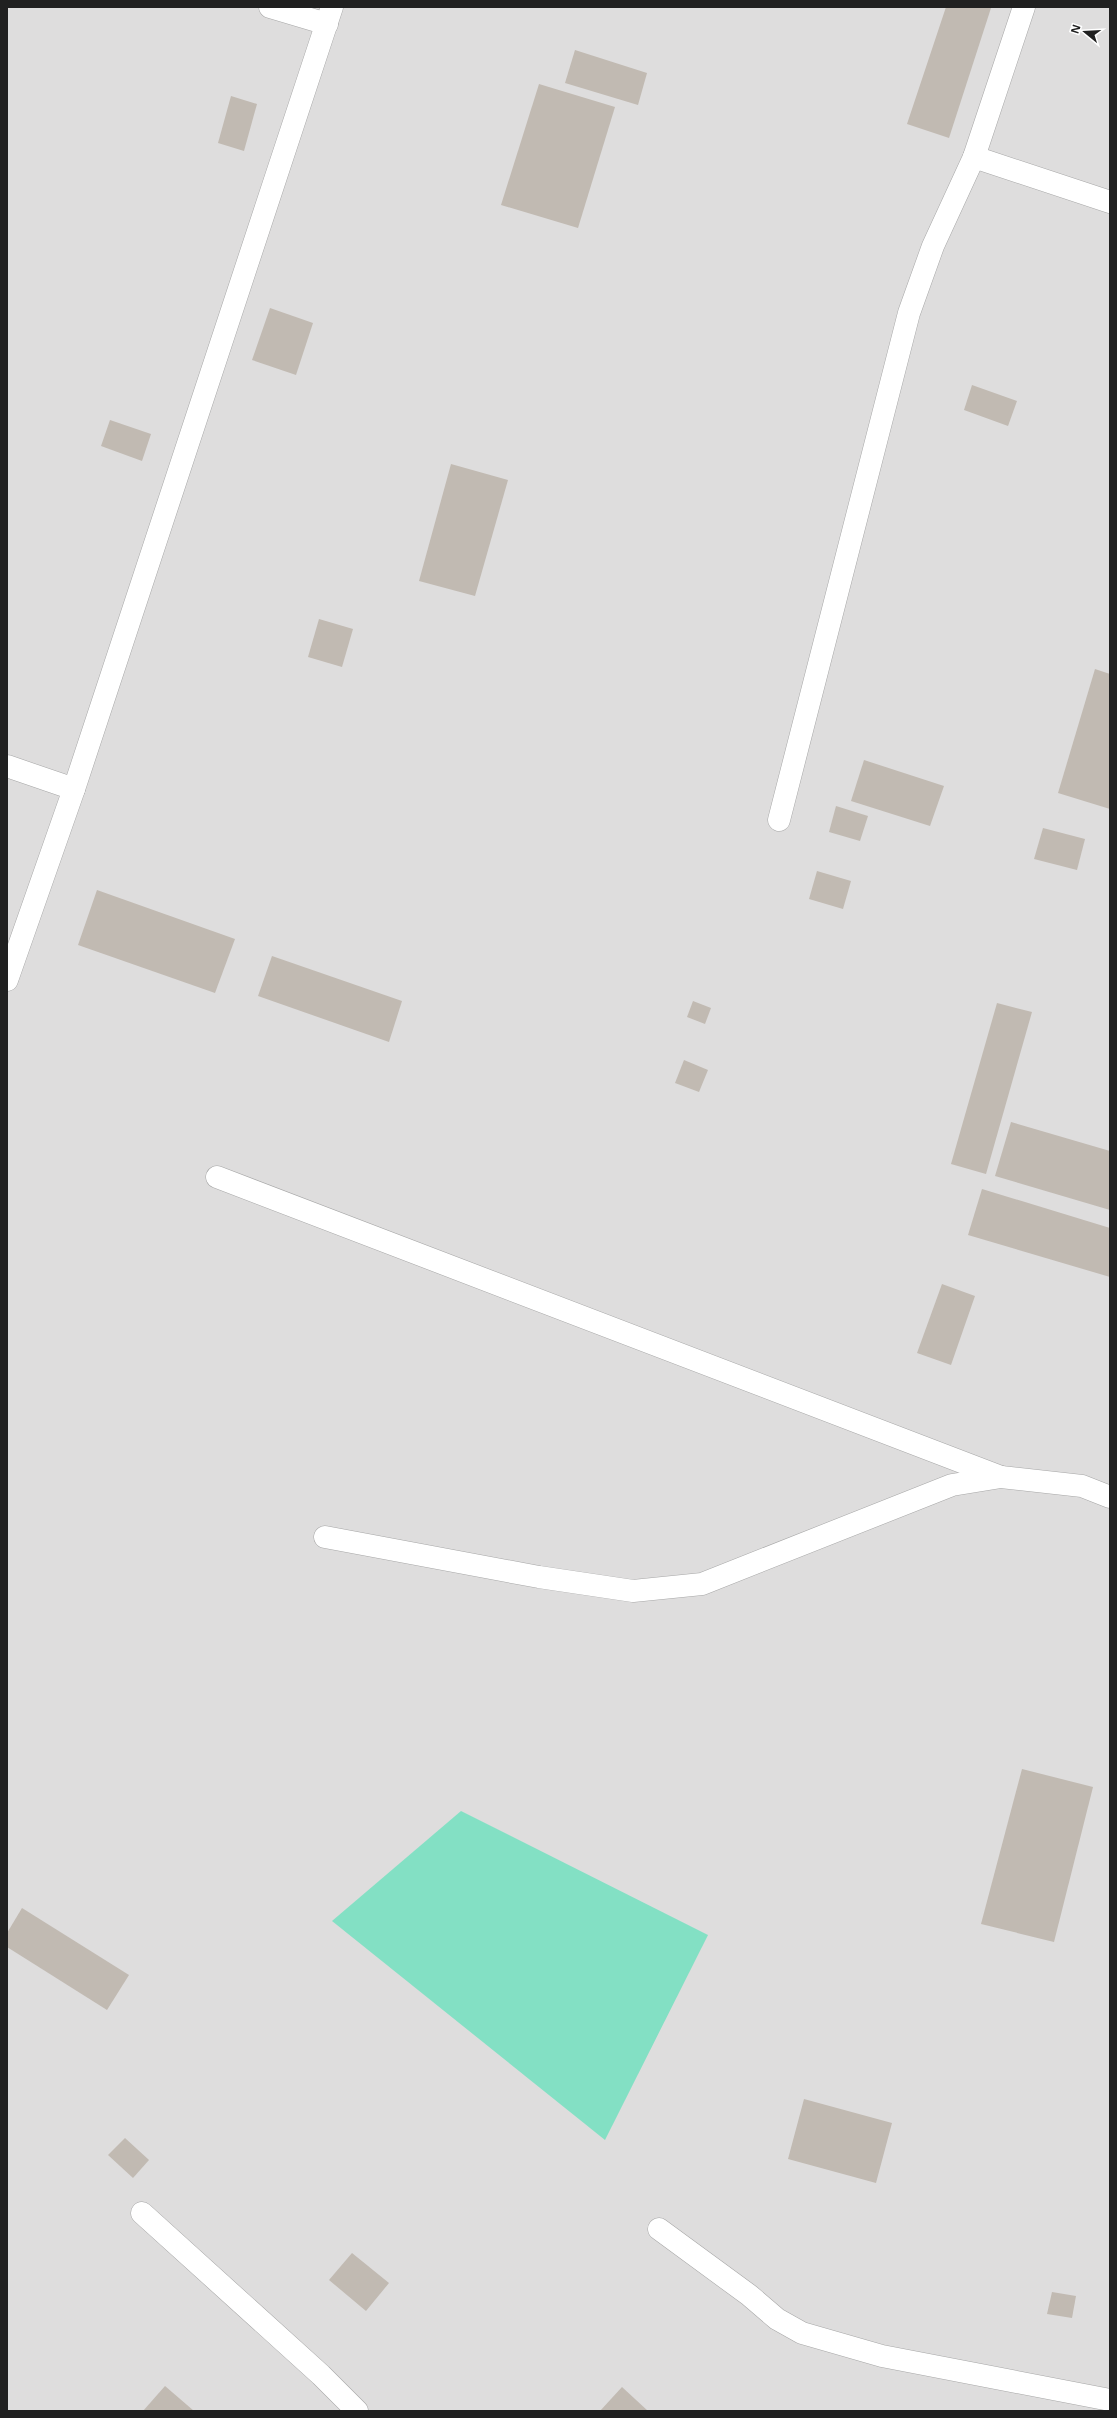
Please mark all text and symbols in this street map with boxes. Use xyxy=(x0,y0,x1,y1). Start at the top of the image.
north arrow xyxy=(1065,12,1105,52)
text: N xyxy=(1066,22,1084,35)

